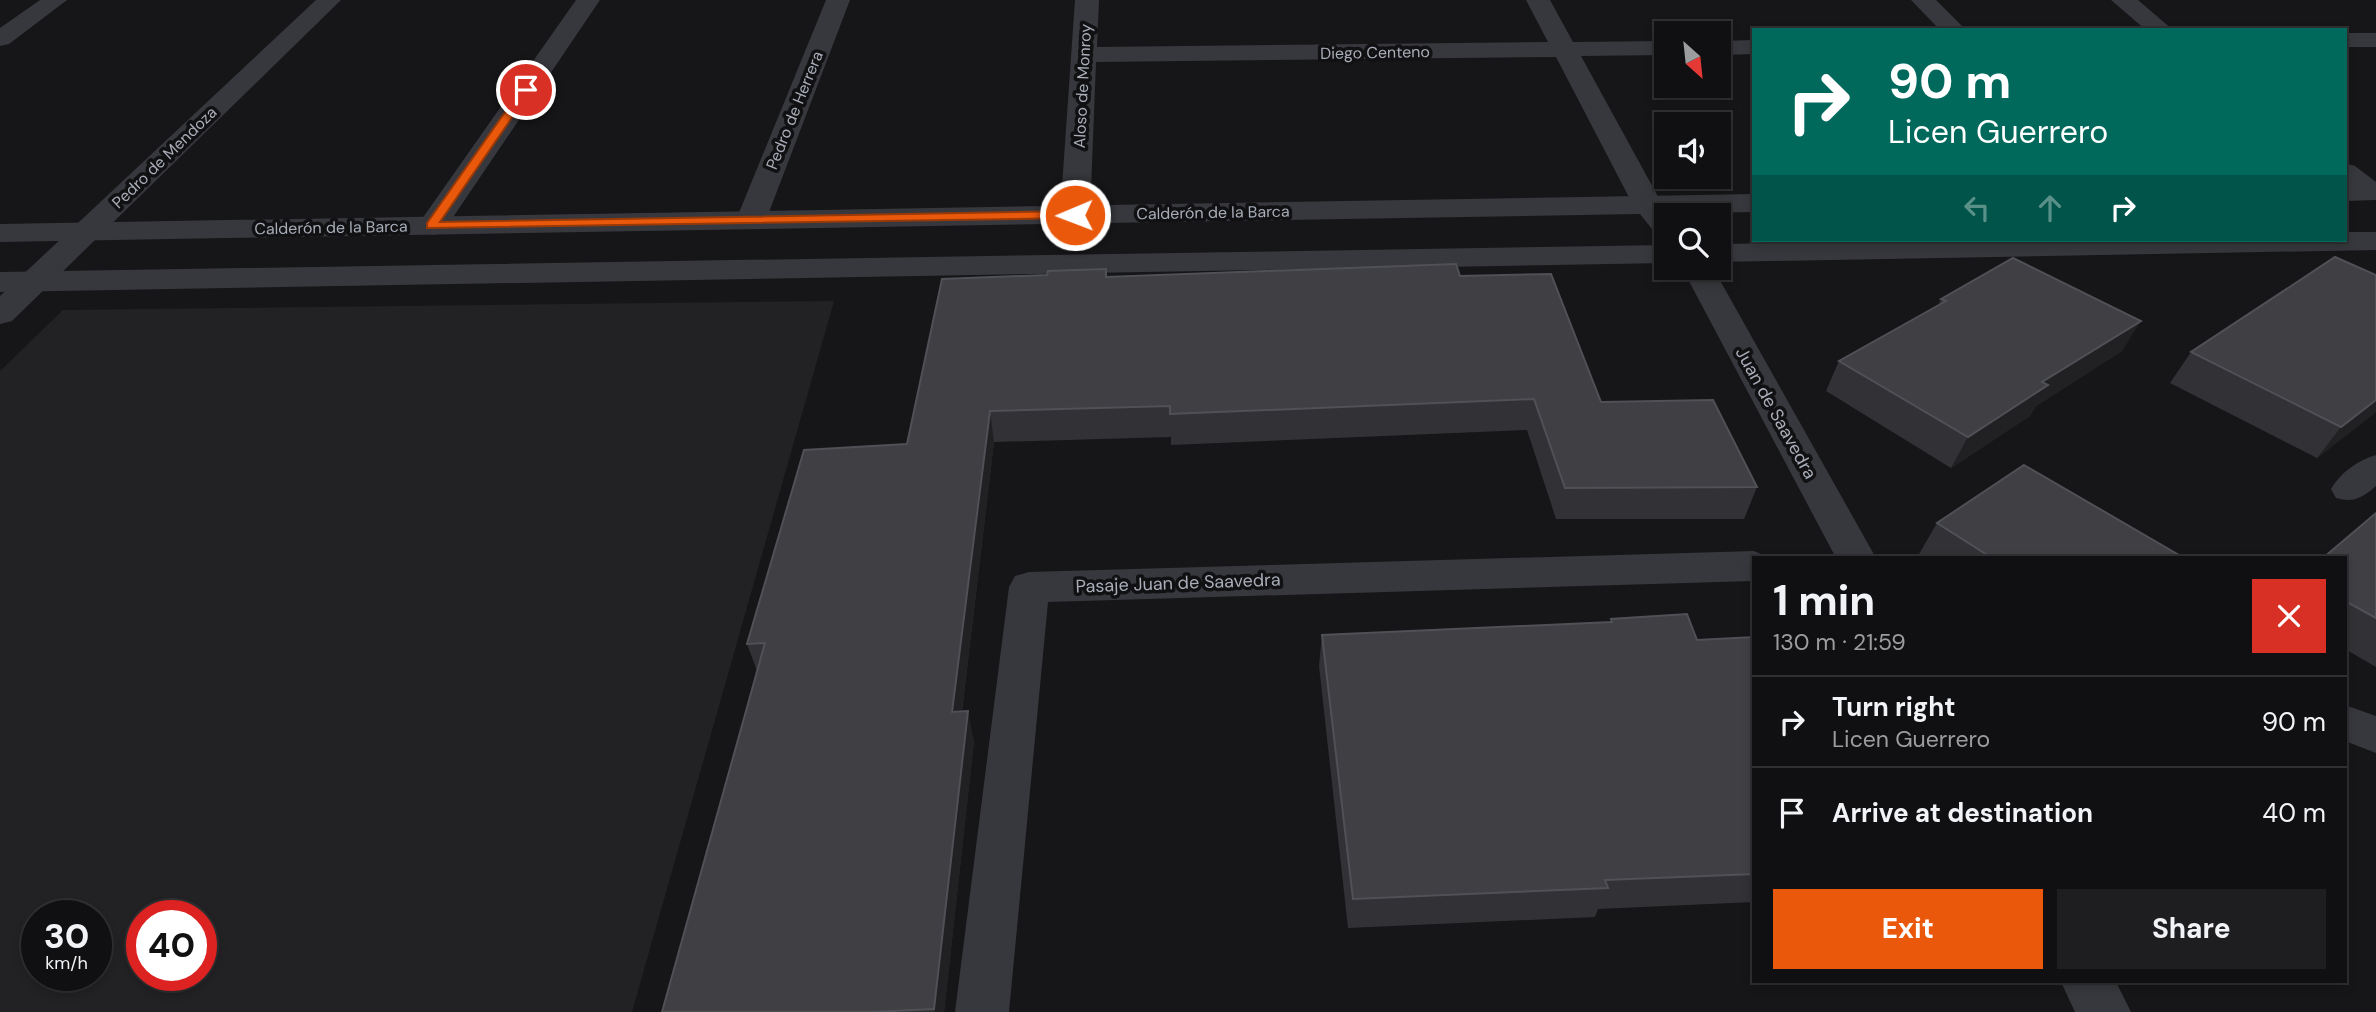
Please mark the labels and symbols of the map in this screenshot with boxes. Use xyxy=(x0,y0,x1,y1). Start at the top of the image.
north arrow xyxy=(1654,21,1731,98)
street label: Aloso de Monroy xyxy=(1069,23,1096,149)
street label: Diego Centeno xyxy=(1320,41,1430,64)
street label: Pedro de Herrera xyxy=(761,48,828,172)
pin xyxy=(496,60,556,120)
street label: Pedro de Mendoza xyxy=(107,102,221,213)
position arrow xyxy=(1038,178,1112,252)
street label: Calderón de la Barca xyxy=(1136,201,1290,224)
street label: Calderón de la Barca xyxy=(254,216,408,239)
street label: Juan de Saavedra xyxy=(1730,343,1822,483)
street label: Pasaje Juan de Saavedra xyxy=(1075,567,1281,599)
speed limit sign: 40 xyxy=(126,900,217,991)

